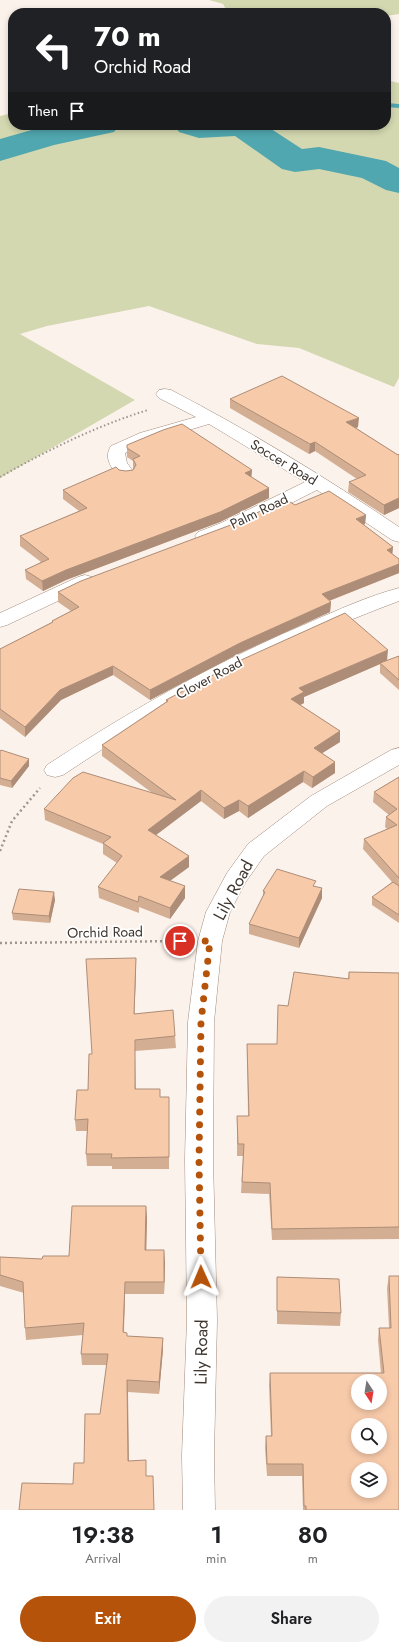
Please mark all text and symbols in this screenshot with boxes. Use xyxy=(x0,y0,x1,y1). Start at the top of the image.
text: 70 m xyxy=(94,16,161,57)
icon: left xyxy=(28,24,80,76)
text: Orchid Road xyxy=(94,54,191,80)
text: Then xyxy=(28,100,58,122)
icon: arrive xyxy=(66,100,88,122)
street label: Soccer Road xyxy=(247,434,321,490)
street label: Palm Road xyxy=(227,488,291,534)
street label: Clover Road xyxy=(172,652,246,704)
street label: Lily Road xyxy=(207,856,259,924)
street label: Orchid Road xyxy=(67,921,143,943)
pin xyxy=(163,924,197,958)
icon: arrive xyxy=(169,930,191,952)
position arrow xyxy=(180,1256,222,1298)
street label: Lily Road xyxy=(188,1319,214,1385)
north arrow xyxy=(351,1374,387,1410)
map controls xyxy=(351,1374,387,1498)
button: search xyxy=(351,1418,387,1454)
button: layers xyxy=(351,1462,387,1498)
text: 19:38 xyxy=(71,1517,135,1552)
text: 1 xyxy=(210,1517,222,1552)
text: 80 xyxy=(298,1517,328,1552)
text: Arrival xyxy=(85,1549,121,1568)
text: min xyxy=(206,1549,226,1568)
text: m xyxy=(308,1549,318,1568)
button: Exit xyxy=(20,1596,196,1642)
button: Share xyxy=(204,1596,379,1642)

